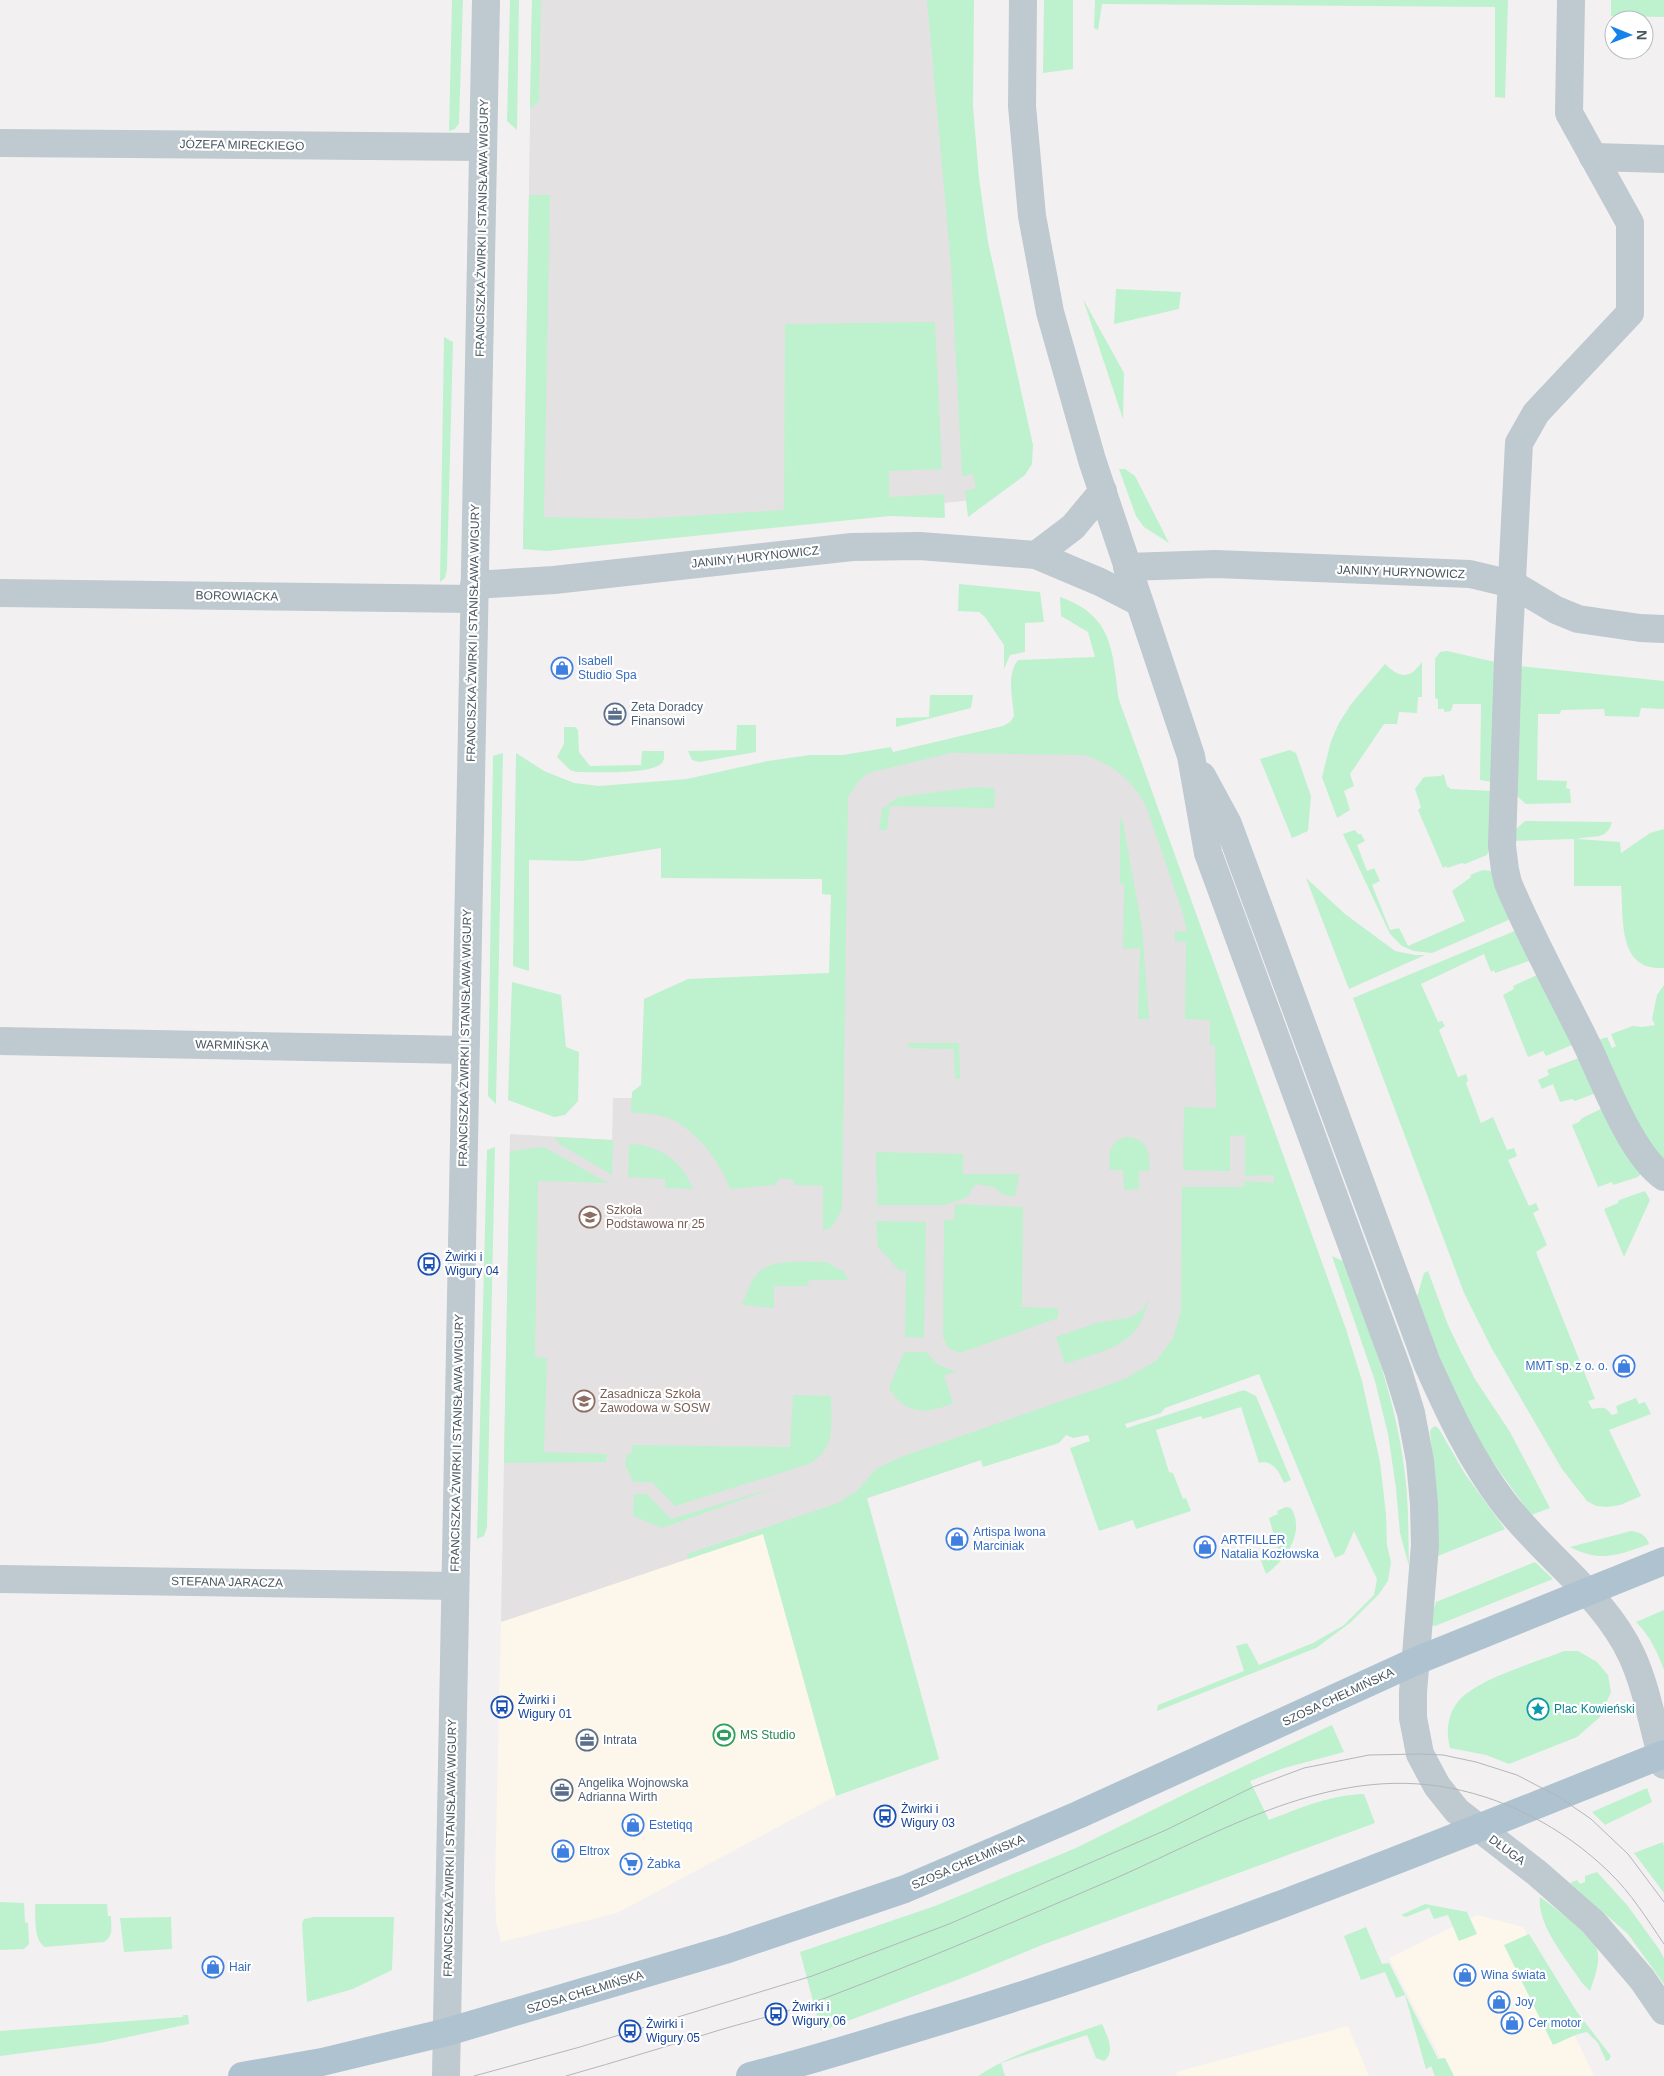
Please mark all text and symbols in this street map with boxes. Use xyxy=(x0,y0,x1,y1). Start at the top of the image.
north arrow xyxy=(1604,10,1654,60)
text: N xyxy=(1634,30,1650,40)
street label: FRANCISZKA ŻWIRKI I STANISŁAWA WIGURY xyxy=(473,99,491,357)
street label: JÓZEFA MIRECKIEGO xyxy=(180,136,304,153)
street label: FRANCISZKA ŻWIRKI I STANISŁAWA WIGURY xyxy=(464,504,482,762)
street label: JANINY HURYNOWICZ xyxy=(691,543,819,571)
street label: JANINY HURYNOWICZ xyxy=(1337,563,1465,581)
street label: BOROWIACKA xyxy=(196,588,278,604)
place label: Isabell Studio Spa xyxy=(578,654,637,682)
shop icon: Isabell Studio Spa xyxy=(550,656,574,680)
place label: Zeta Doradcy Finansowi xyxy=(631,700,703,728)
office icon: Zeta Doradcy Finansowi xyxy=(603,702,627,726)
street label: FRANCISZKA ŻWIRKI I STANISŁAWA WIGURY xyxy=(456,909,474,1167)
street label: WARMIŃSKA xyxy=(195,1036,269,1053)
place label: Szkoła Podstawowa nr 25 xyxy=(606,1203,705,1231)
school or university icon: Szkoła Podstawowa nr 25 xyxy=(578,1205,602,1229)
place label: Żwirki i Wigury 04 xyxy=(445,1250,499,1278)
bus stop icon: Żwirki i Wigury 04 xyxy=(417,1252,441,1276)
street label: FRANCISZKA ŻWIRKI I STANISŁAWA WIGURY xyxy=(448,1314,466,1572)
shop icon: MMT sp. z o. o. xyxy=(1612,1354,1636,1378)
place label: MMT sp. z o. o. xyxy=(1526,1359,1608,1373)
place label: Zasadnicza Szkoła Zawodowa w SOSW xyxy=(600,1387,711,1415)
school or university icon: Zasadnicza Szkoła Zawodowa w SOSW xyxy=(572,1389,596,1413)
place label: Artispa Iwona Marciniak xyxy=(973,1525,1046,1553)
shop icon: Artispa Iwona Marciniak xyxy=(945,1527,969,1551)
place label: ARTFILLER Natalia Kozłowska xyxy=(1221,1533,1319,1561)
shop icon: ARTFILLER Natalia Kozłowska xyxy=(1193,1535,1217,1559)
street label: STEFANA JARACZA xyxy=(171,1574,283,1590)
street label: SZOSA CHEŁMIŃSKA xyxy=(1280,1664,1396,1729)
place label: Żwirki i Wigury 01 xyxy=(518,1693,572,1721)
bus stop icon: Żwirki i Wigury 01 xyxy=(490,1695,514,1719)
place icon: Plac Kowieński xyxy=(1526,1697,1550,1721)
place label: Plac Kowieński xyxy=(1554,1702,1635,1716)
street label: FRANCISZKA ŻWIRKI I STANISŁAWA WIGURY xyxy=(441,1719,459,1977)
sports icon: MS Studio xyxy=(712,1723,736,1747)
office icon: Intrata xyxy=(575,1728,599,1752)
place label: MS Studio xyxy=(740,1728,796,1742)
place label: Intrata xyxy=(603,1733,637,1747)
place label: Angelika Wojnowska Adrianna Wirth xyxy=(578,1776,689,1804)
office icon: Angelika Wojnowska Adrianna Wirth xyxy=(550,1778,574,1802)
place label: Żwirki i Wigury 03 xyxy=(901,1802,955,1830)
bus stop icon: Żwirki i Wigury 03 xyxy=(873,1804,897,1828)
shop icon: Estetiqq xyxy=(621,1813,645,1837)
place label: Estetiqq xyxy=(649,1818,692,1832)
street label: SZOSA CHEŁMIŃSKA xyxy=(909,1831,1027,1892)
street label: DŁUGA xyxy=(1486,1832,1528,1868)
shop icon: Eltrox xyxy=(551,1839,575,1863)
place label: Eltrox xyxy=(579,1844,610,1858)
supermarket icon: Żabka xyxy=(619,1852,643,1876)
place label: Żabka xyxy=(647,1857,681,1871)
shop icon: Hair xyxy=(201,1955,225,1979)
place label: Hair xyxy=(229,1960,251,1974)
shop icon: Wina świata xyxy=(1453,1963,1477,1987)
street label: SZOSA CHEŁMIŃSKA xyxy=(525,1967,645,2016)
place label: Wina świata xyxy=(1481,1968,1546,1982)
shop icon: Joy xyxy=(1487,1990,1511,2014)
place label: Joy xyxy=(1515,1995,1534,2009)
place label: Żwirki i Wigury 06 xyxy=(792,2000,846,2028)
bus stop icon: Żwirki i Wigury 06 xyxy=(764,2002,788,2026)
shop icon: Cer motor xyxy=(1500,2011,1524,2035)
place label: Cer motor xyxy=(1528,2016,1581,2030)
place label: Żwirki i Wigury 05 xyxy=(646,2017,700,2045)
bus stop icon: Żwirki i Wigury 05 xyxy=(618,2019,642,2043)

